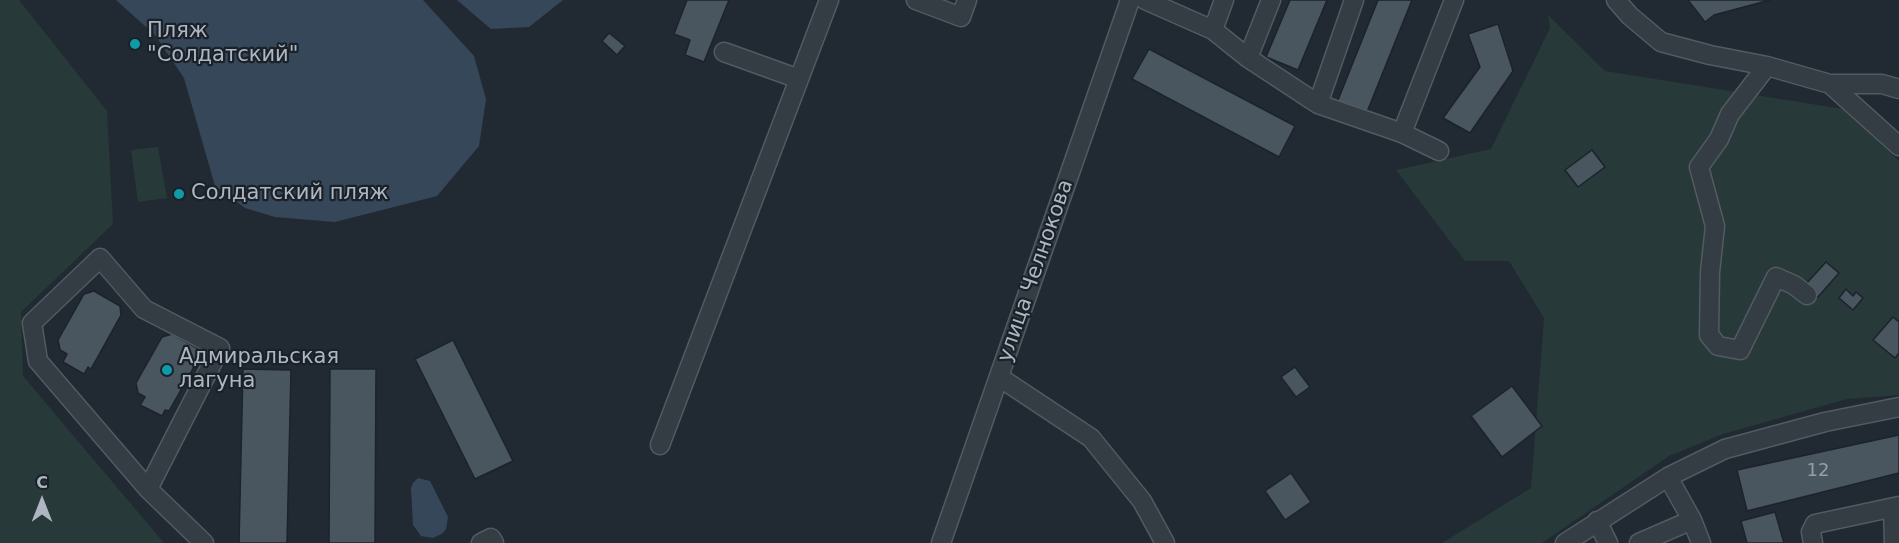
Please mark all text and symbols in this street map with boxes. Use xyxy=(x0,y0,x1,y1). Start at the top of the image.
place label: Пляж "Солдатский" xyxy=(147,19,298,69)
marker: Пляж "Солдатский" xyxy=(128,37,142,51)
street label: улица Челнокова xyxy=(993,176,1079,366)
place label: Солдатский пляж xyxy=(191,181,388,207)
marker: Солдатский пляж xyxy=(172,187,186,201)
place label: Адмиральская лагуна xyxy=(179,345,339,395)
marker: Адмиральская лагуна xyxy=(160,363,174,377)
house number: 12 xyxy=(1807,460,1829,482)
north arrow xyxy=(12,471,72,531)
text: С xyxy=(36,473,48,492)

